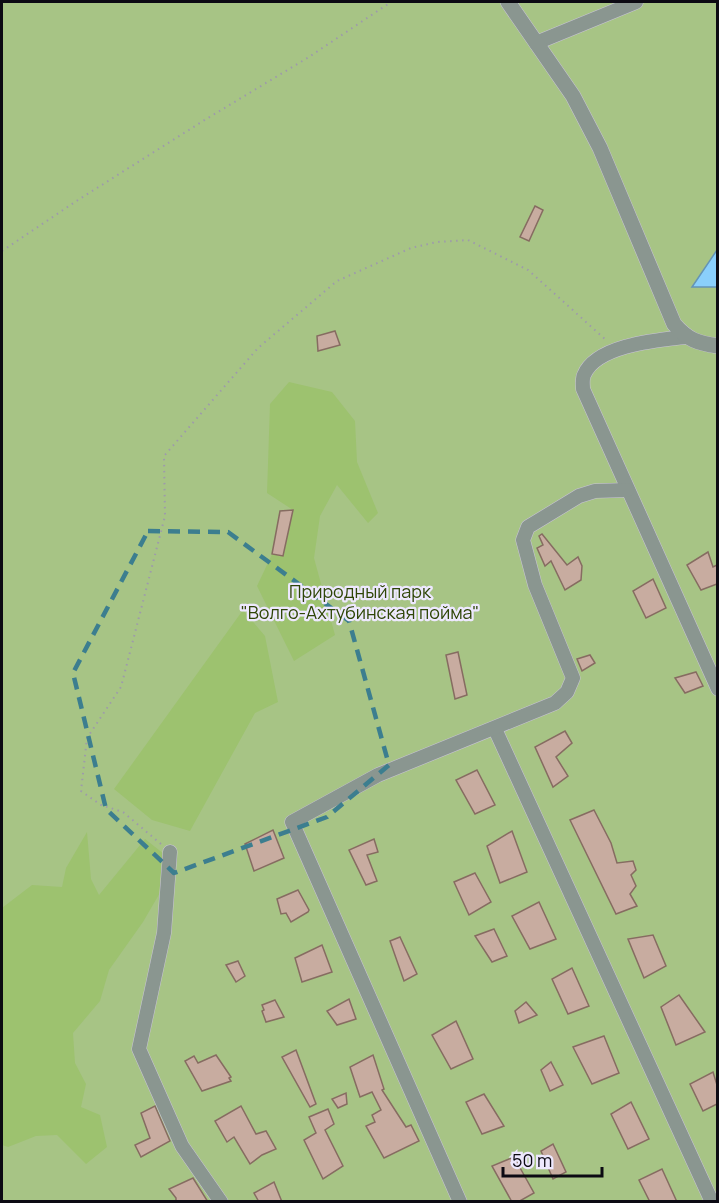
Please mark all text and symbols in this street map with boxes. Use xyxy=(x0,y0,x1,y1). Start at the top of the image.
park label: Природный парк "Волго-Ахтубинская пойма" xyxy=(241,579,479,624)
scale bar xyxy=(503,1140,602,1178)
text: 50 m xyxy=(512,1148,552,1172)

